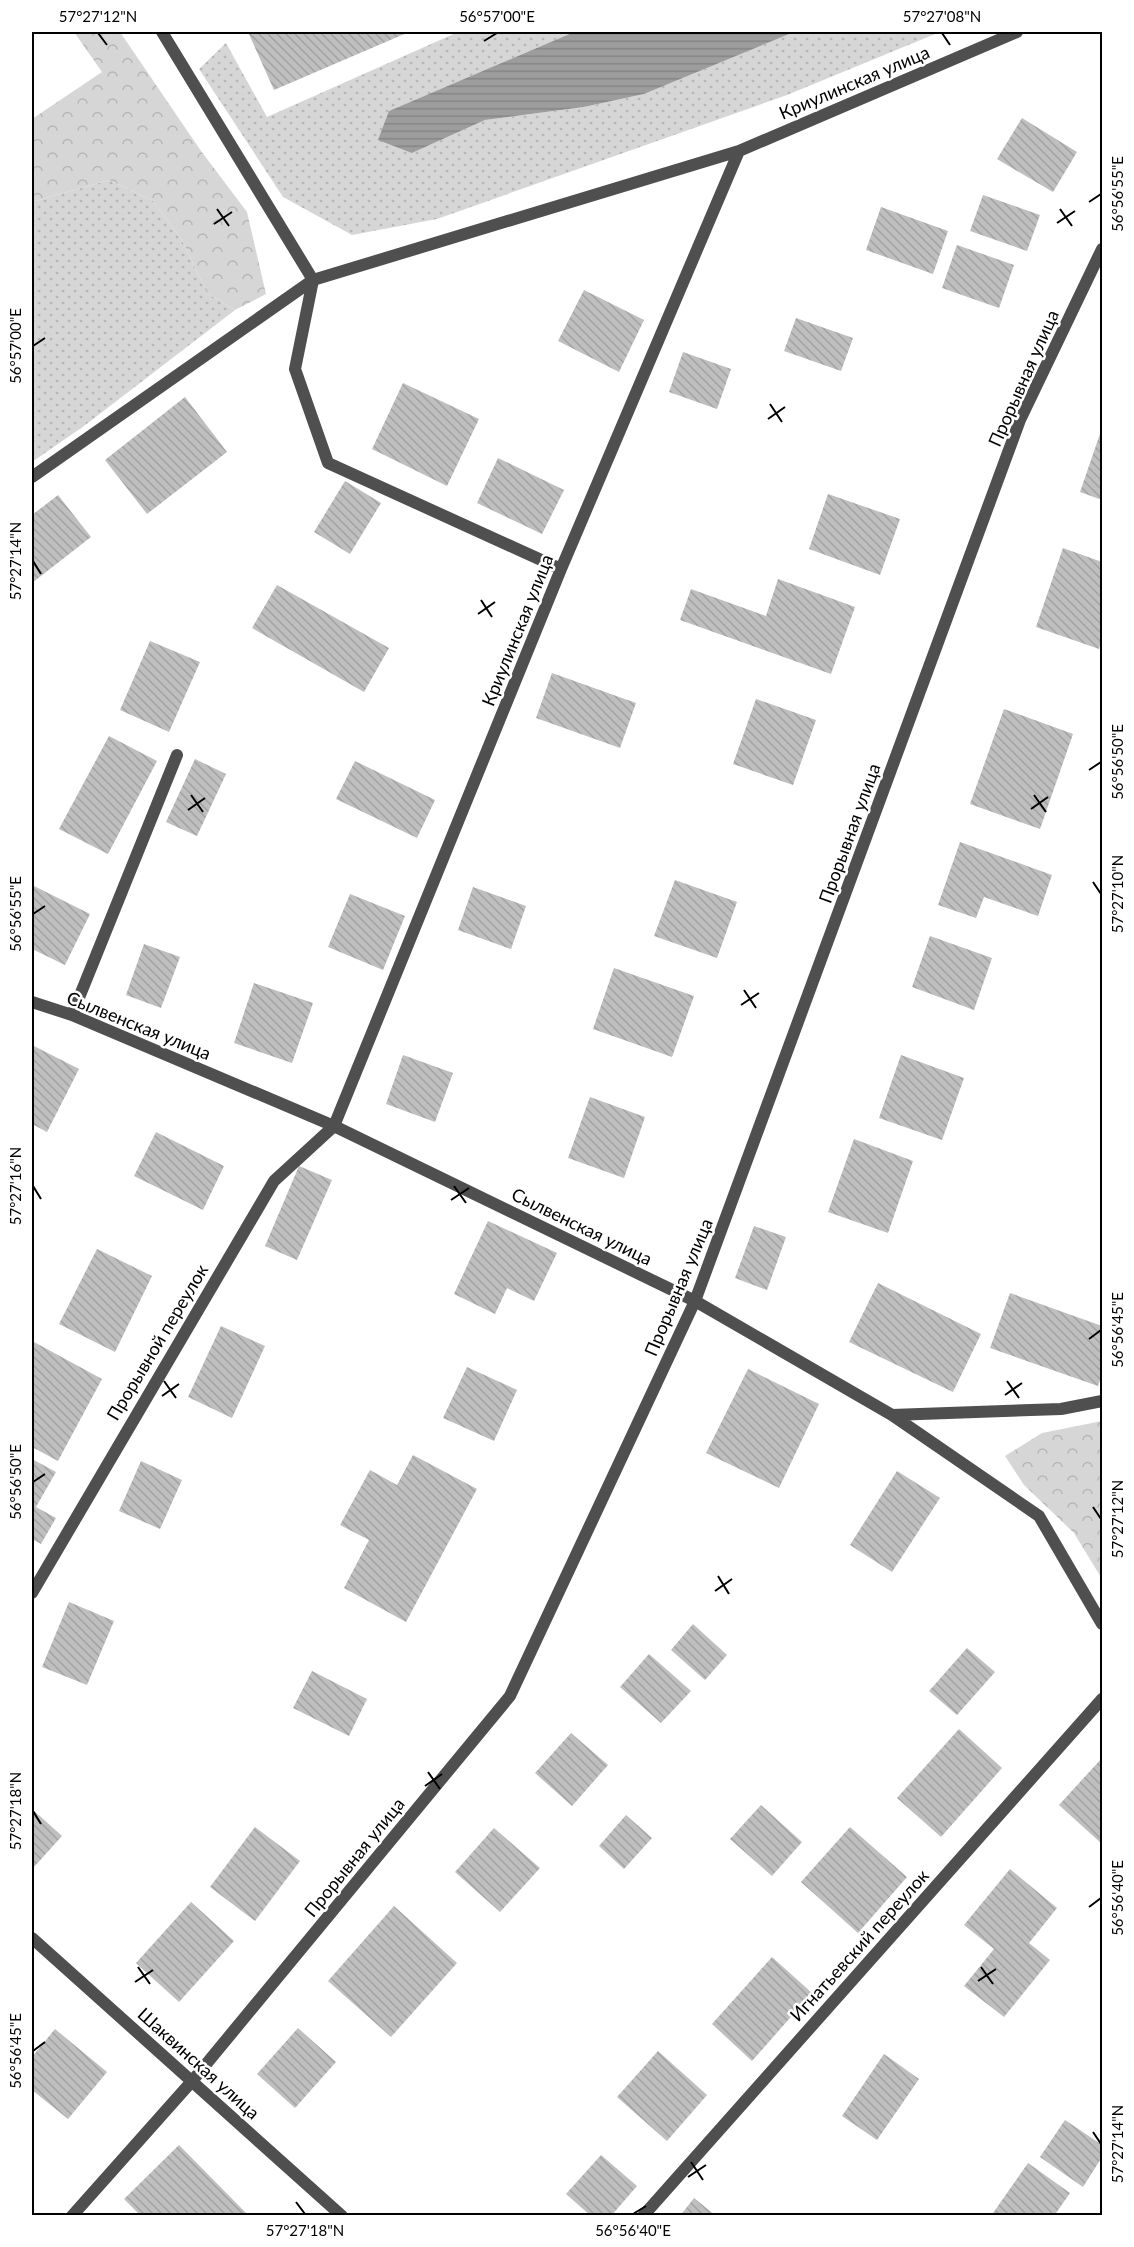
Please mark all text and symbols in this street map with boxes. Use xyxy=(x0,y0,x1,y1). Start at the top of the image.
text: 57°27'12"N xyxy=(59,7,137,25)
text: 56°57'00"E xyxy=(459,7,535,25)
text: 57°27'08"N xyxy=(903,7,981,25)
street label: Криулинская улица xyxy=(775,40,933,124)
text: 56°56'55"E xyxy=(1108,156,1126,232)
street label: Прорывная улица xyxy=(983,306,1063,450)
text: 56°57'00"E xyxy=(6,308,24,384)
text: 57°27'14"N xyxy=(6,522,24,600)
street label: Криулинская улица xyxy=(477,551,557,709)
text: 56°56'50"E xyxy=(1108,724,1126,800)
street label: Прорывная улица xyxy=(814,760,884,906)
text: 57°27'10"N xyxy=(1108,855,1126,933)
text: 56°56'55"E xyxy=(6,876,24,952)
street label: Сылвенская улица xyxy=(64,986,214,1064)
text: 57°27'16"N xyxy=(6,1147,24,1225)
street label: Сылвенская улица xyxy=(508,1182,656,1270)
street label: Прорывная улица xyxy=(639,1215,717,1359)
street label: Прорывной переулок xyxy=(102,1259,213,1424)
text: 56°56'45"E xyxy=(1108,1292,1126,1368)
text: 56°56'50"E xyxy=(6,1444,24,1520)
text: 57°27'12"N xyxy=(1108,1480,1126,1558)
text: 57°27'18"N xyxy=(6,1772,24,1850)
street label: Прорывная улица xyxy=(299,1793,409,1921)
text: 56°56'40"E xyxy=(1108,1860,1126,1936)
street label: Игнатьевский переулок xyxy=(785,1864,933,2025)
street label: Шаквинская улица xyxy=(134,2003,264,2123)
text: 56°56'45"E xyxy=(6,2013,24,2089)
text: 57°27'14"N xyxy=(1108,2105,1126,2183)
text: 57°27'18"N xyxy=(266,2221,344,2239)
text: 56°56'40"E xyxy=(595,2221,671,2239)

